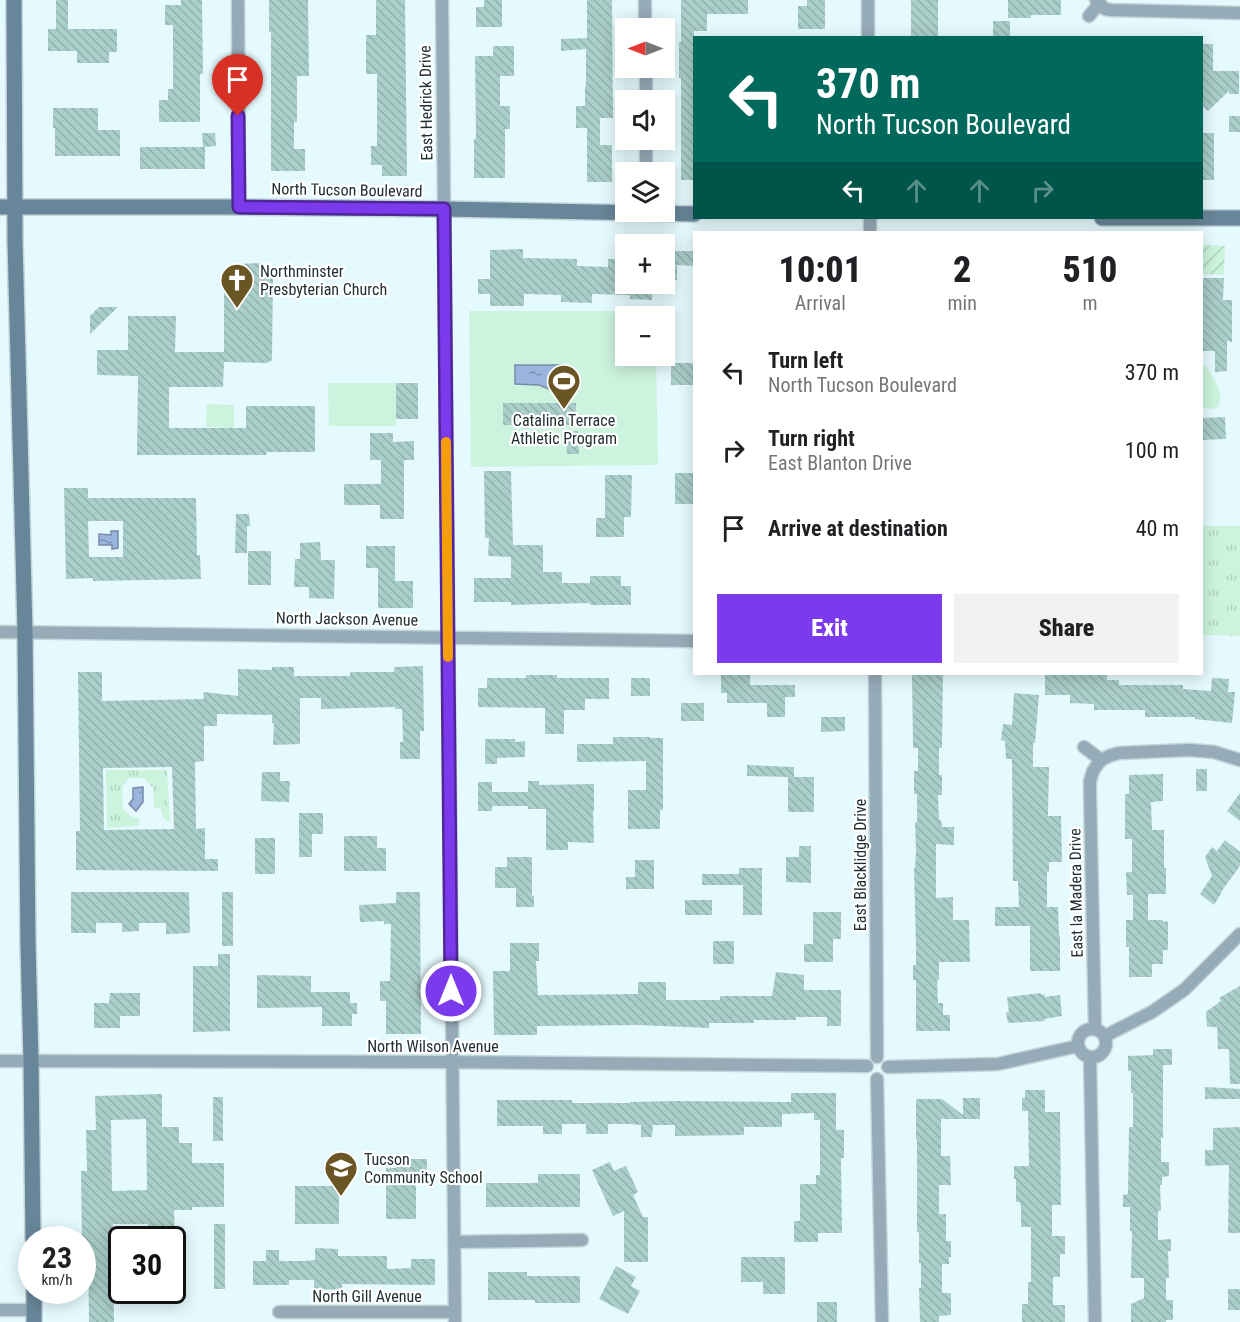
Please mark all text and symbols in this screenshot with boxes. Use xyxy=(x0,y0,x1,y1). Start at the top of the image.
north arrow xyxy=(615,18,675,78)
map controls xyxy=(615,18,675,366)
street label: East Hedrick Drive xyxy=(415,45,437,161)
pin xyxy=(212,54,263,116)
text: 370 m xyxy=(816,59,921,108)
icon: left xyxy=(717,60,795,138)
icon: arrive xyxy=(221,63,254,96)
button: sound xyxy=(615,90,675,150)
text: North Tucson Boulevard xyxy=(816,109,1071,141)
button: layers xyxy=(615,162,675,222)
icon: left xyxy=(837,174,870,207)
icon: ahead xyxy=(900,174,933,207)
icon: ahead xyxy=(963,174,996,207)
icon: right xyxy=(1026,174,1059,207)
street label: North Tucson Boulevard xyxy=(271,179,423,201)
button: + xyxy=(615,234,675,294)
text: 10:01 xyxy=(779,249,862,291)
text: 2 xyxy=(953,249,971,291)
text: 510 xyxy=(1062,249,1117,291)
church icon: Northminster Presbyterian Church xyxy=(219,262,255,309)
place label: Northminster Presbyterian Church xyxy=(260,262,387,299)
text: Arrival xyxy=(795,291,846,315)
text: min xyxy=(948,291,977,315)
text: m xyxy=(1082,291,1097,315)
button: − xyxy=(615,306,675,366)
text: Turn left xyxy=(768,348,843,373)
icon: left xyxy=(717,356,750,389)
text: 370 m xyxy=(1125,360,1179,385)
sports icon: Catalina Terrace Athletic Program xyxy=(546,363,582,410)
text: North Tucson Boulevard xyxy=(768,373,957,397)
place label: Catalina Terrace Athletic Program xyxy=(511,411,617,448)
text: Turn right xyxy=(768,426,855,451)
icon: right xyxy=(717,434,750,467)
text: 100 m xyxy=(1125,438,1179,463)
text: East Blanton Drive xyxy=(768,451,912,475)
icon: arrive xyxy=(717,512,750,545)
text: Arrive at destination xyxy=(768,516,948,541)
text: 40 m xyxy=(1136,516,1179,541)
button: Exit xyxy=(717,594,942,663)
button: Share xyxy=(954,594,1179,663)
street label: North Jackson Avenue xyxy=(276,608,418,630)
street label: East Blacklidge Drive xyxy=(851,799,870,931)
street label: East la Madera Drive xyxy=(1065,828,1087,958)
position arrow xyxy=(419,959,483,1023)
street label: North Wilson Avenue xyxy=(367,1037,499,1056)
school or university icon: Tucson Community School xyxy=(323,1150,359,1197)
place label: Tucson Community School xyxy=(364,1150,483,1187)
speed limit sign: 30 xyxy=(108,1226,186,1304)
text: 23 xyxy=(42,1240,72,1275)
text: km/h xyxy=(42,1271,72,1289)
street label: North Gill Avenue xyxy=(312,1287,422,1306)

